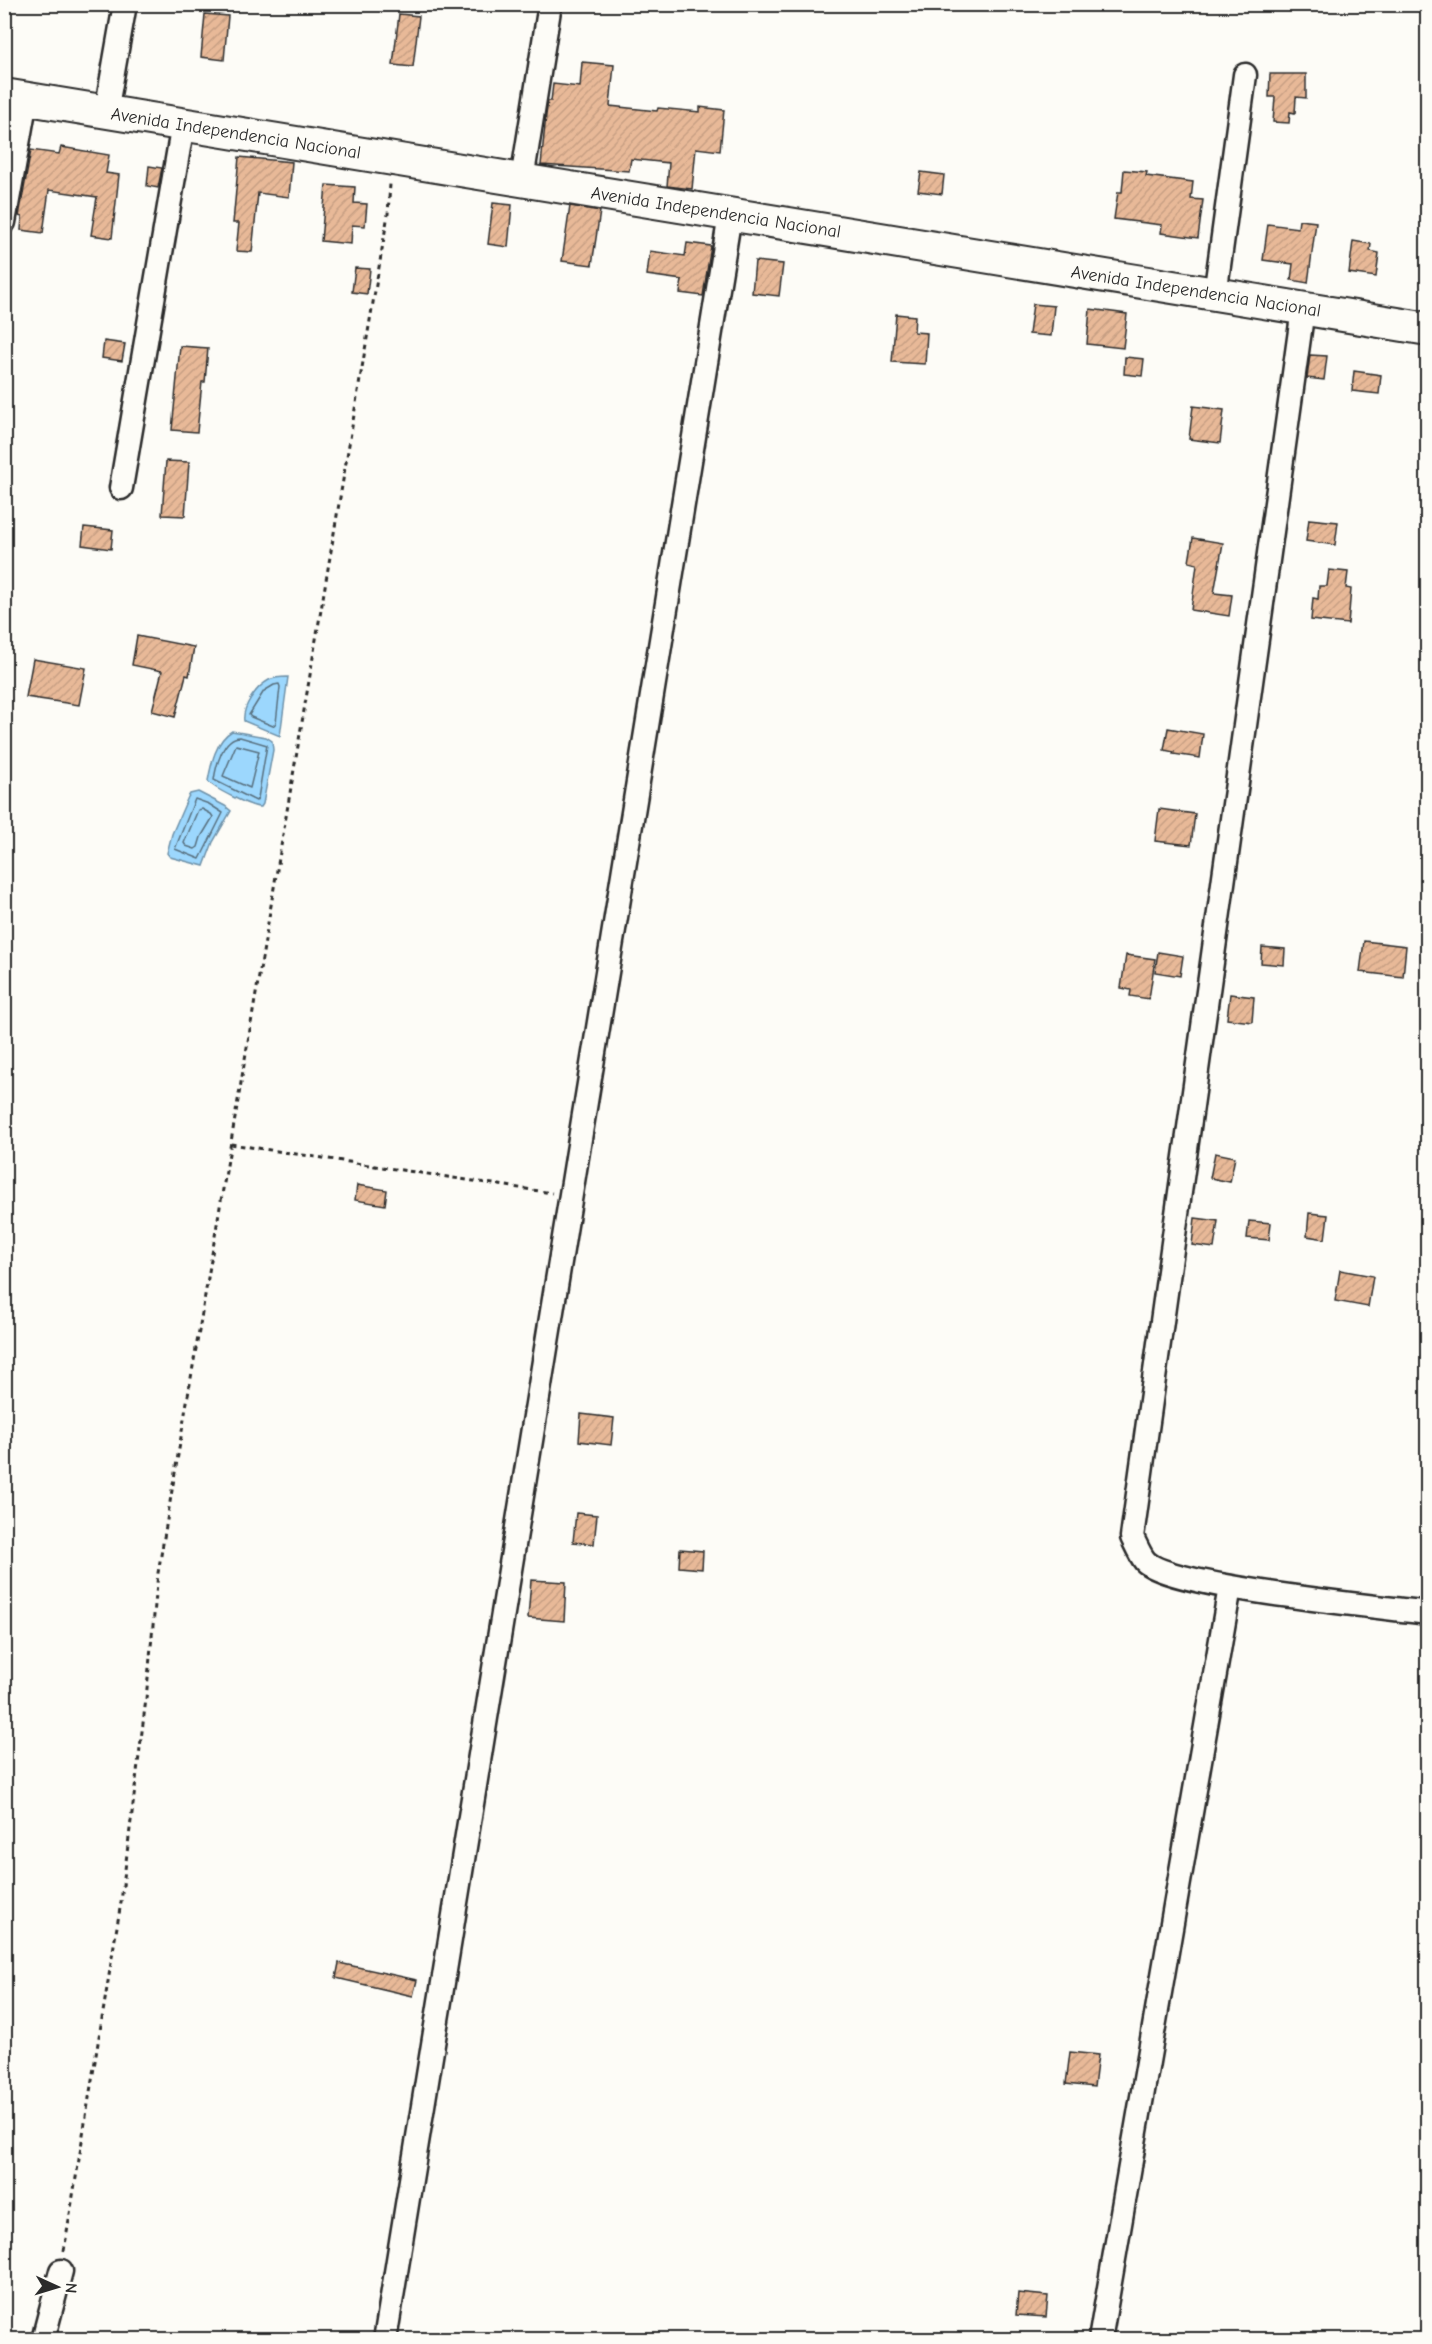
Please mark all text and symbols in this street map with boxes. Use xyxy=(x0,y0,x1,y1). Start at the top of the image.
street label: Avenida Independencia Nacional xyxy=(109,103,362,164)
street label: Avenida Independencia Nacional xyxy=(589,182,842,243)
street label: Avenida Independencia Nacional xyxy=(1069,261,1322,322)
north arrow xyxy=(27,2257,87,2317)
text: N xyxy=(62,2282,80,2294)

